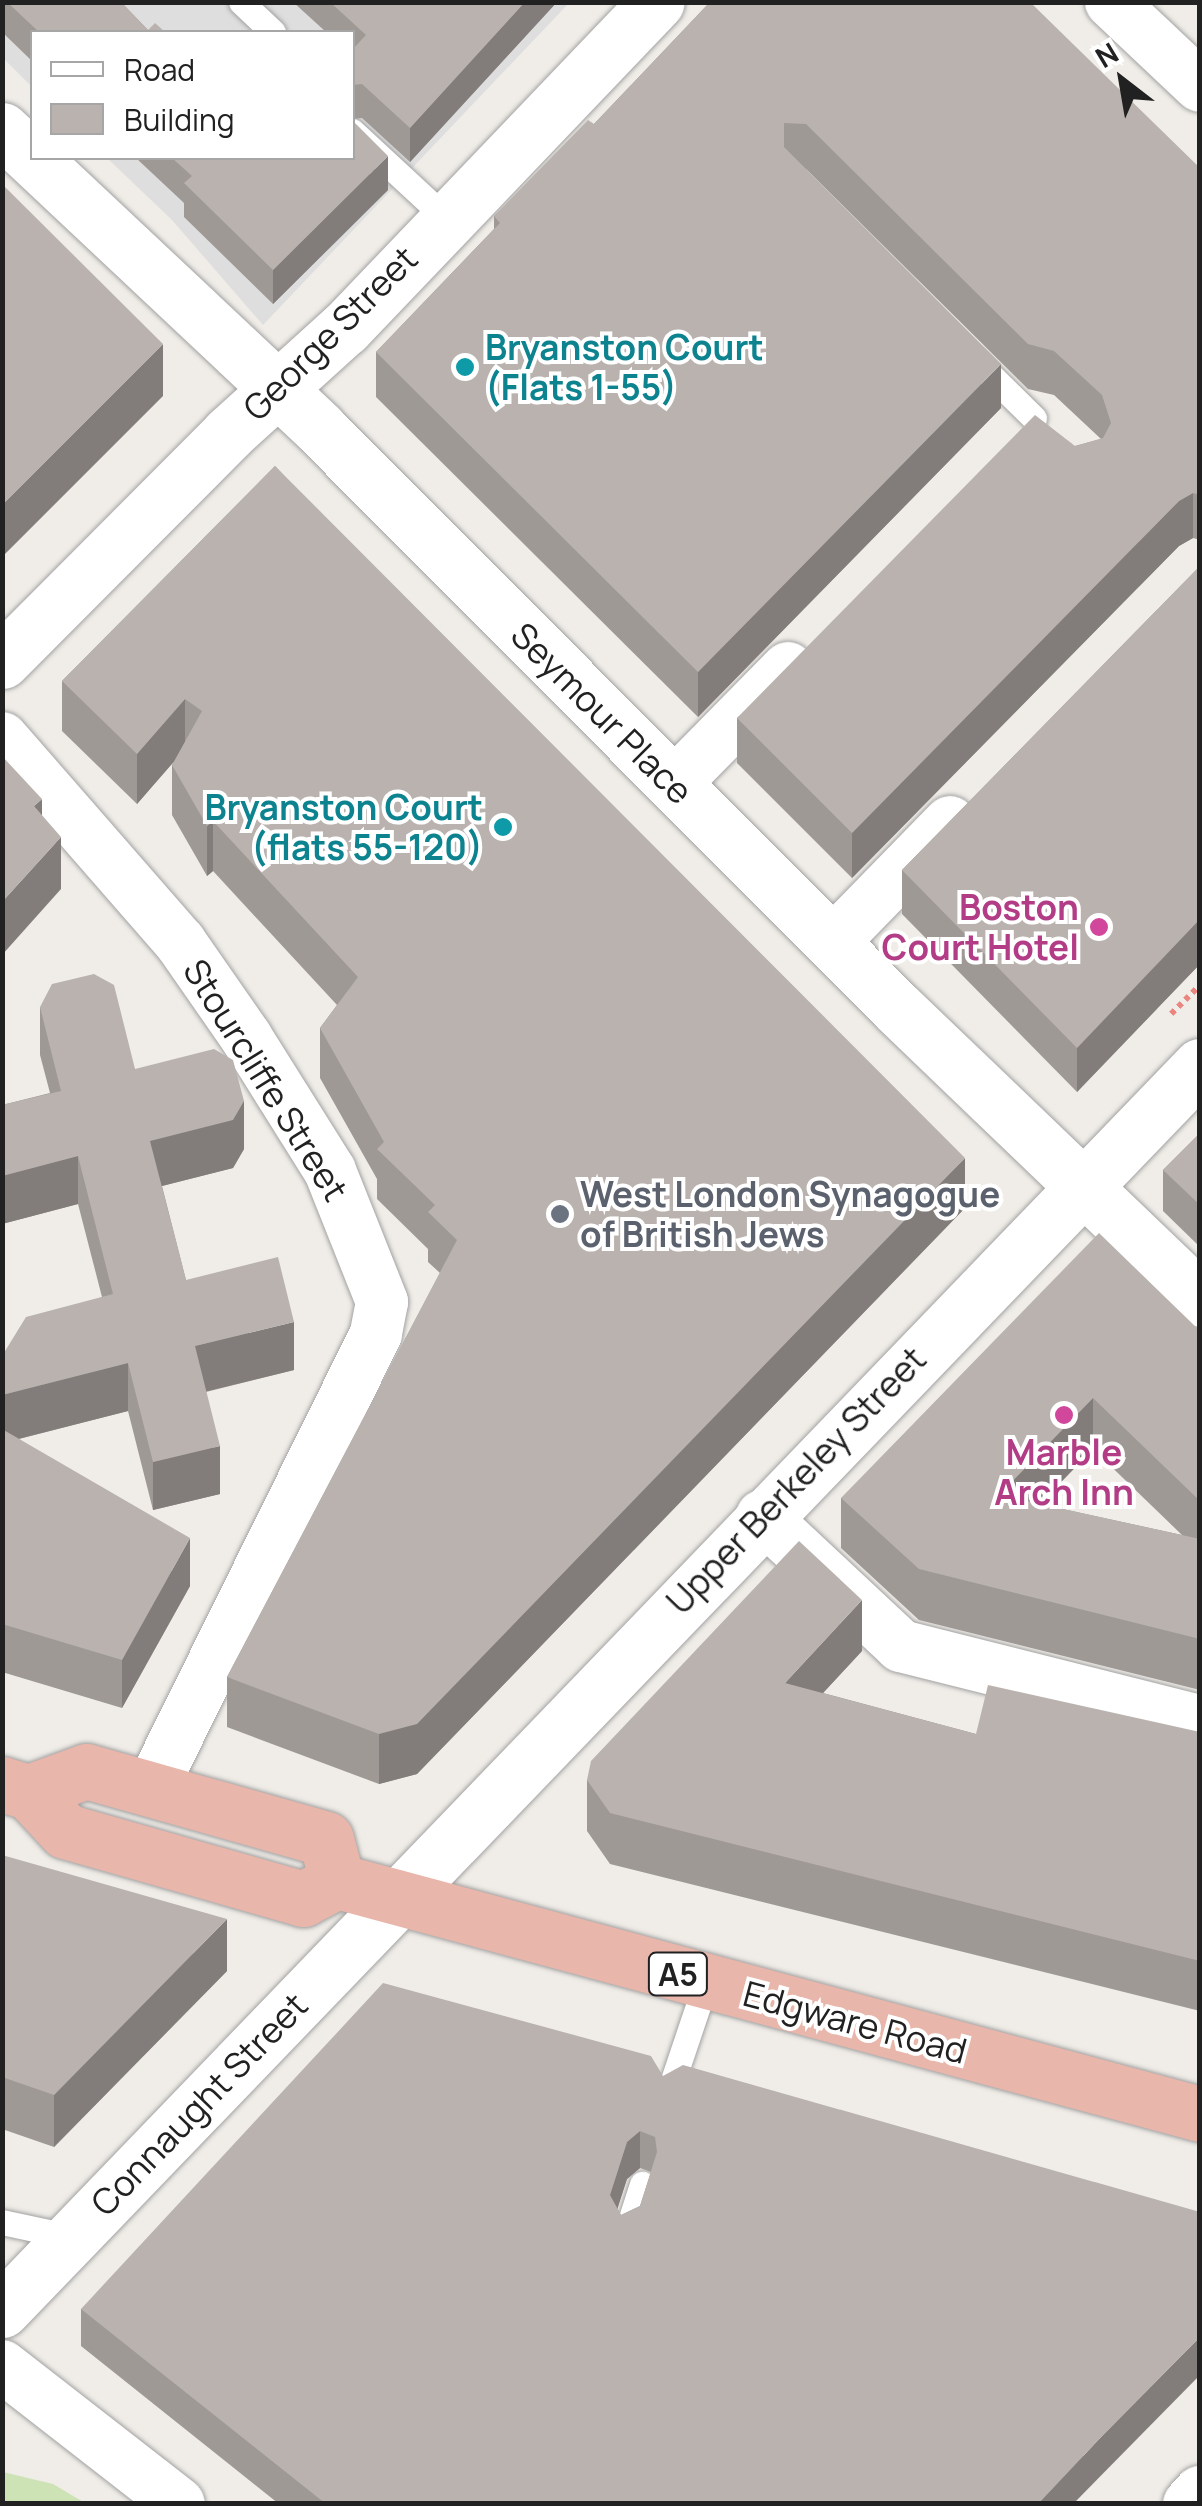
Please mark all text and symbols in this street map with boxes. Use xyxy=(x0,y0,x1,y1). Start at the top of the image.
legend xyxy=(30,30,355,160)
north arrow xyxy=(1072,30,1172,130)
text: N xyxy=(1088,33,1125,76)
text: Road xyxy=(124,49,195,90)
text: Building xyxy=(124,99,235,140)
street label: George Street xyxy=(234,237,426,429)
place label: Bryanston Court (Flats 1-55) xyxy=(485,326,764,408)
marker: Bryanston Court (Flats 1-55) xyxy=(454,356,476,378)
street label: Seymour Place xyxy=(503,614,701,812)
place label: Bryanston Court (flats 55-120) xyxy=(204,786,483,868)
marker: Bryanston Court (flats 55-120) xyxy=(492,816,514,838)
place label: Boston Court Hotel xyxy=(882,886,1079,968)
marker: Boston Court Hotel xyxy=(1088,916,1110,938)
street label: Stourcliffe Street xyxy=(175,952,357,1208)
place label: West London Synagogue of British Jews xyxy=(580,1173,1000,1255)
marker: West London Synagogue of British Jews xyxy=(549,1203,571,1225)
street label: Upper Berkeley Street xyxy=(658,1338,934,1622)
marker: Marble Arch Inn xyxy=(1053,1404,1075,1426)
place label: Marble Arch Inn xyxy=(994,1431,1134,1513)
road number: A5 xyxy=(646,1947,710,2001)
street label: Edgware Road xyxy=(739,1972,971,2072)
street label: Connaught Street xyxy=(82,1984,316,2224)

